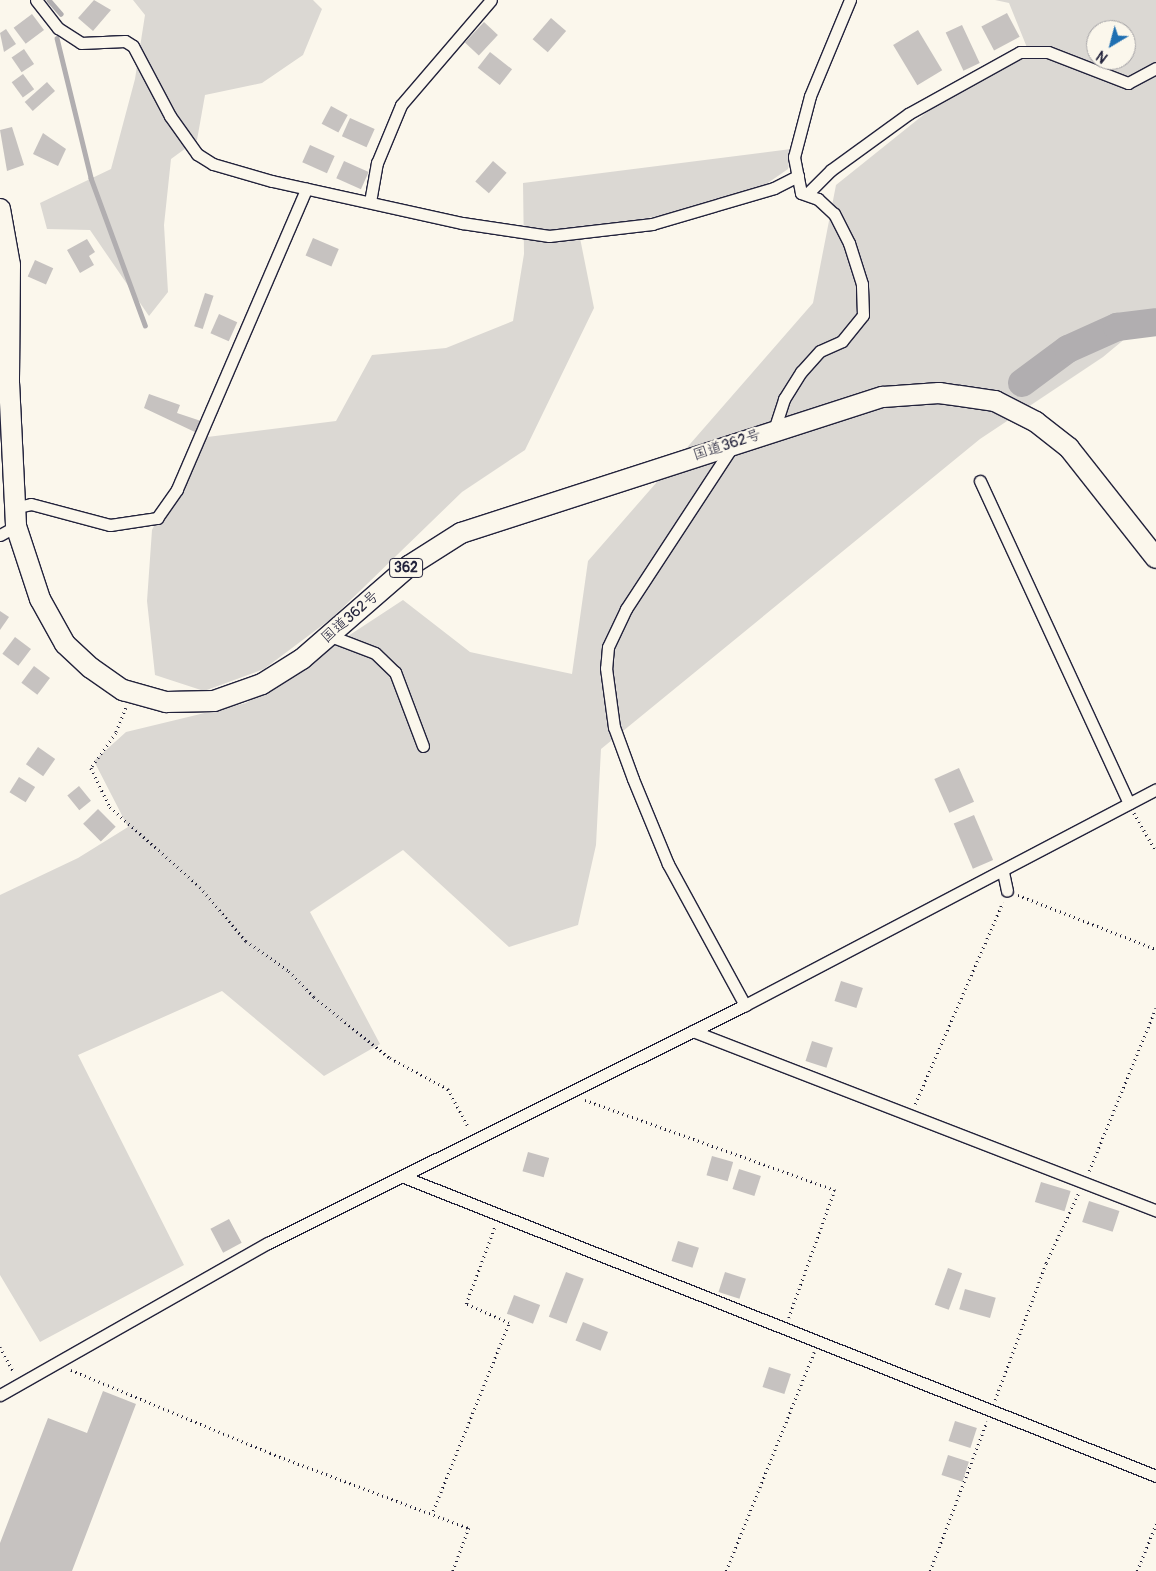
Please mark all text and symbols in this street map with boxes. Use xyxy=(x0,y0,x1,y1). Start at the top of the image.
north arrow xyxy=(1086,20,1136,70)
text: N xyxy=(1093,47,1111,66)
street label: 国道362号 xyxy=(691,426,763,464)
road number: 362 xyxy=(388,556,424,580)
street label: 国道362号 xyxy=(317,587,383,647)

